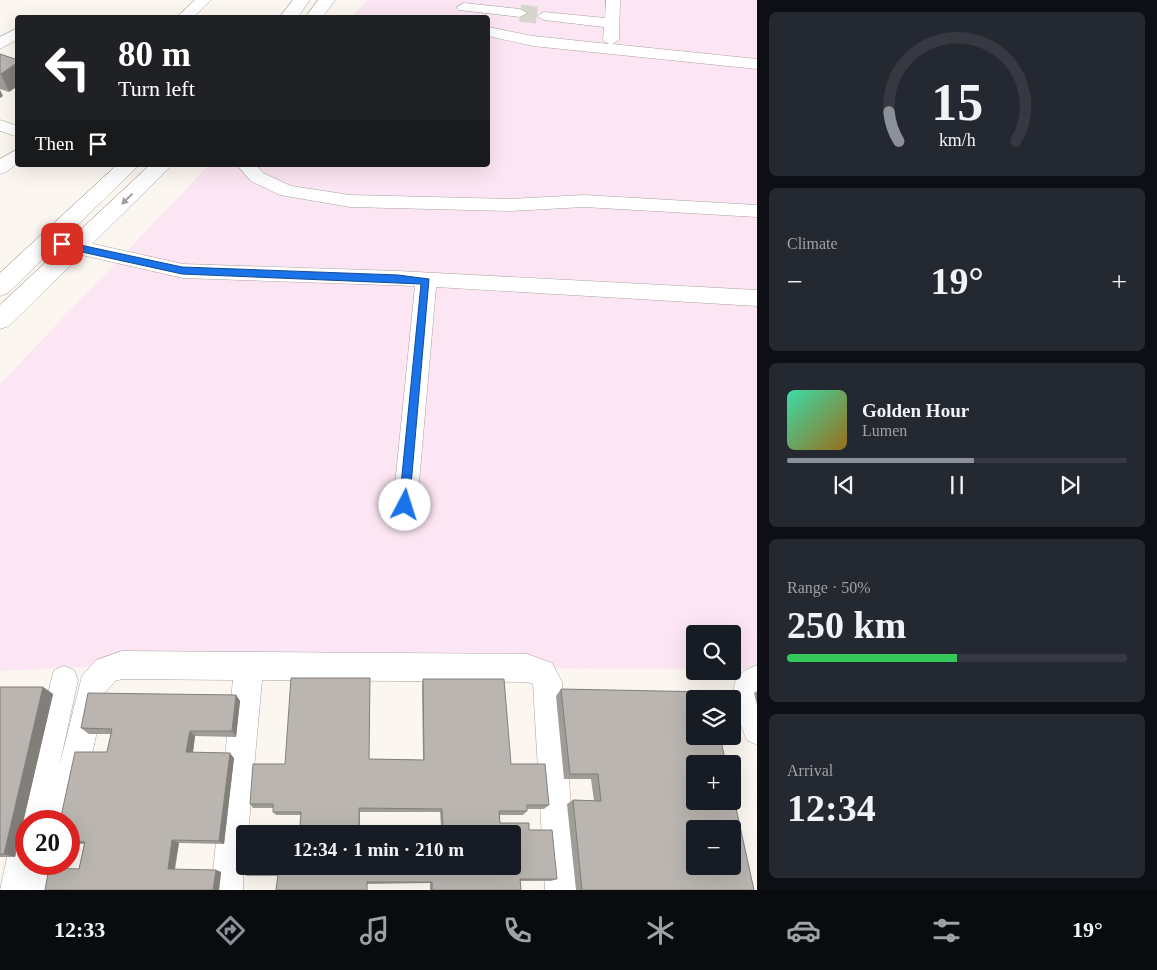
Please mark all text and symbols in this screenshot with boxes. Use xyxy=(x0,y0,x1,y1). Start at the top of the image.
icon: left xyxy=(35,35,100,100)
text: 80 m xyxy=(118,35,191,74)
text: 15 xyxy=(931,74,983,131)
text: Turn left xyxy=(118,76,195,101)
icon: arrive xyxy=(84,130,112,158)
text: km/h xyxy=(939,130,975,150)
text: Then xyxy=(35,133,74,154)
one-way arrow xyxy=(121,193,133,205)
pin xyxy=(41,223,83,265)
icon: arrive xyxy=(48,230,76,258)
text: Climate xyxy=(787,235,838,252)
text: 19° xyxy=(930,260,984,302)
text: − xyxy=(787,266,803,297)
text: + xyxy=(1111,266,1127,297)
text: Golden Hour xyxy=(862,400,969,421)
text: Lumen xyxy=(862,422,907,439)
icon: previous xyxy=(830,471,858,499)
icon: pause xyxy=(943,471,971,499)
icon: next xyxy=(1056,471,1084,499)
position arrow xyxy=(378,478,430,530)
text: Range · 50% xyxy=(787,579,871,596)
text: 250 km xyxy=(787,604,906,646)
map controls xyxy=(686,625,741,875)
button: search xyxy=(686,625,741,680)
button: layers xyxy=(686,690,741,745)
button: + xyxy=(686,755,741,810)
text: Arrival xyxy=(787,762,833,779)
text: 12:34 xyxy=(787,787,876,829)
speed limit sign: 20 xyxy=(15,810,80,875)
button: − xyxy=(686,820,741,875)
text: 12:34 · 1 min · 210 m xyxy=(293,839,464,860)
icon: directions xyxy=(213,913,248,948)
icon: music xyxy=(357,913,392,948)
icon: phone xyxy=(500,913,535,948)
icon: climate xyxy=(643,913,678,948)
icon: car xyxy=(786,913,821,948)
icon: filters xyxy=(929,913,964,948)
text: 12:33 xyxy=(54,917,105,942)
text: 19° xyxy=(1072,917,1103,942)

